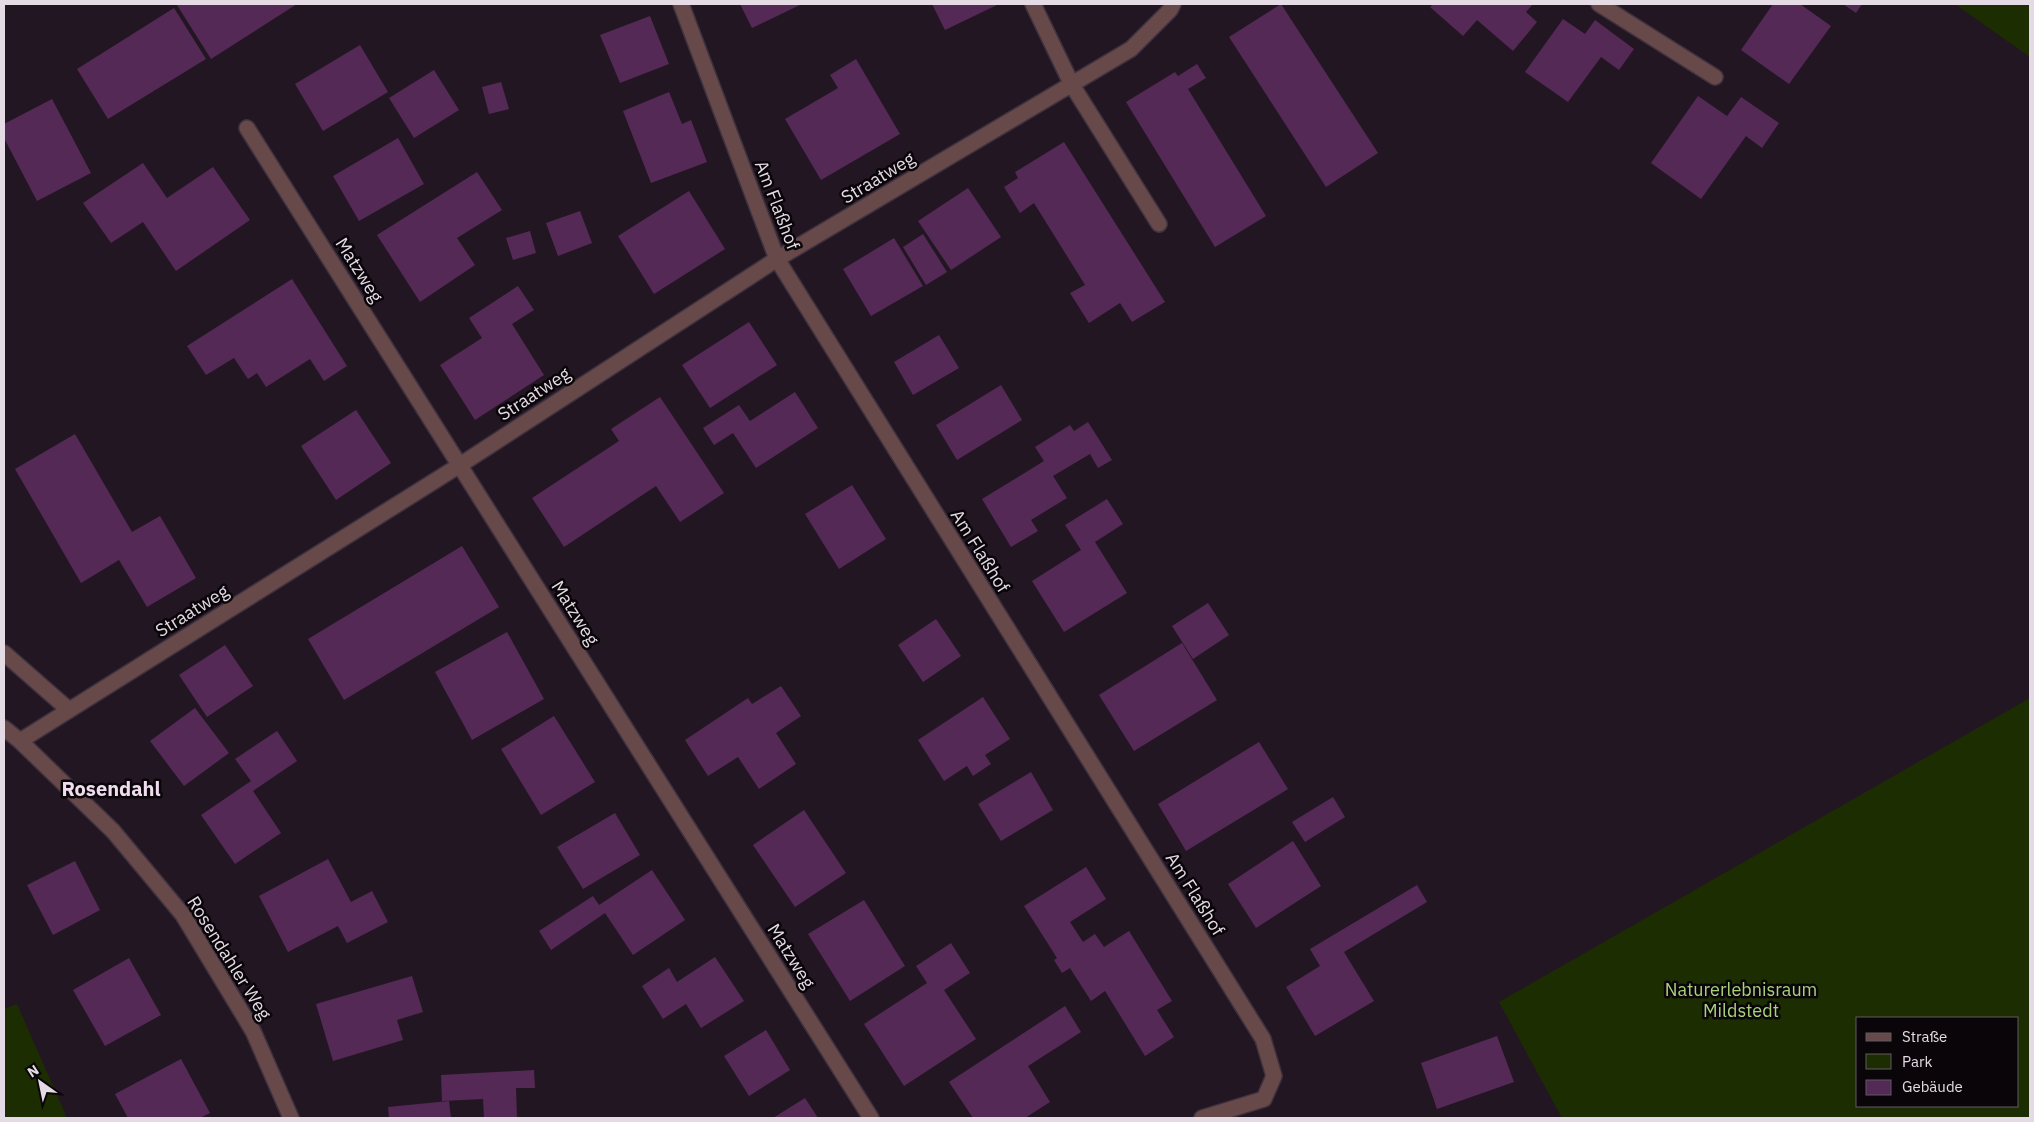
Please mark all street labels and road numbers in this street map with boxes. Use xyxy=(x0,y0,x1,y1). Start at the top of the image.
street label: Straatweg xyxy=(837,146,919,209)
street label: Am Flaßhof xyxy=(750,157,805,253)
street label: Matzweg xyxy=(331,233,389,307)
street label: Straatweg xyxy=(493,361,575,426)
street label: Am Flaßhof xyxy=(946,505,1015,597)
street label: Matzweg xyxy=(547,576,605,650)
street label: Straatweg xyxy=(151,579,233,642)
street label: Am Flaßhof xyxy=(1161,848,1230,940)
street label: Rosendahler Weg xyxy=(182,892,277,1024)
street label: Matzweg xyxy=(763,919,821,993)

